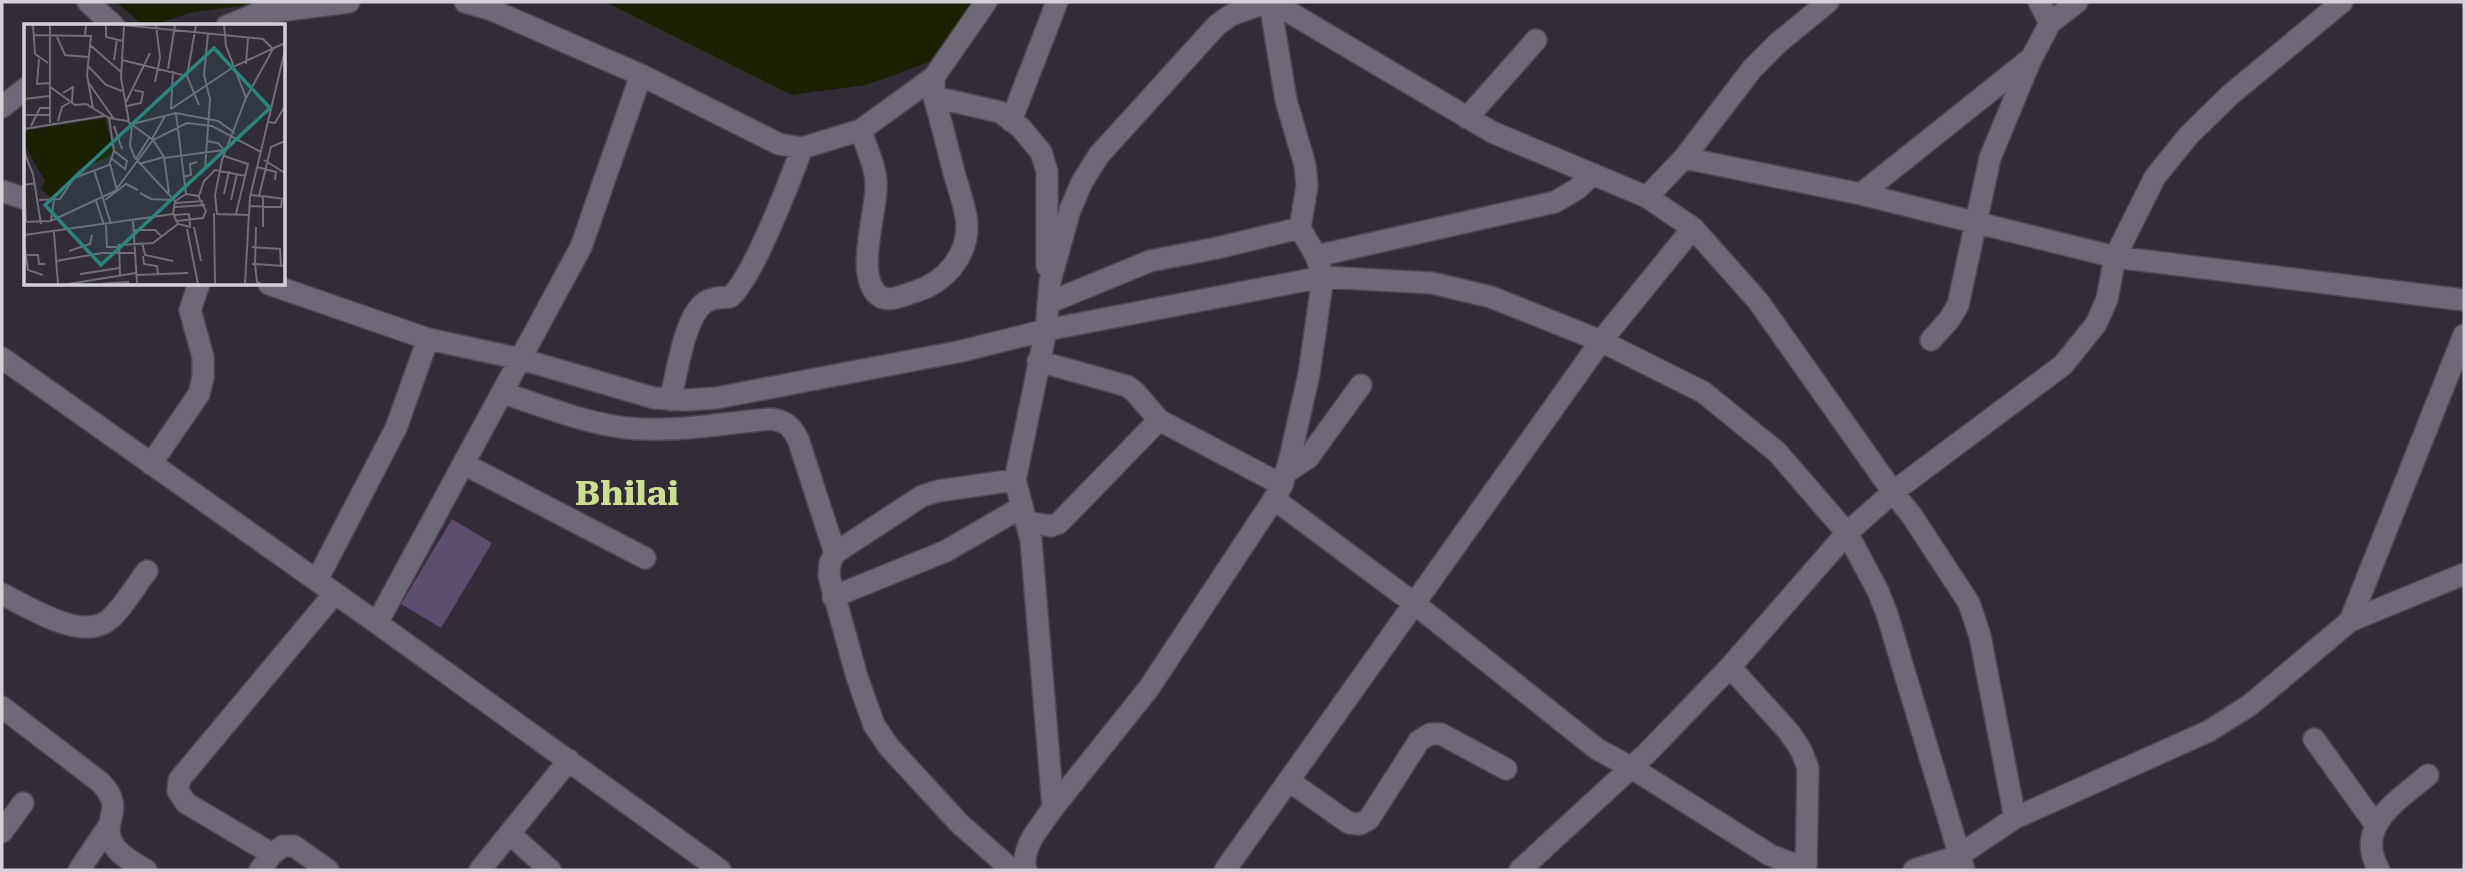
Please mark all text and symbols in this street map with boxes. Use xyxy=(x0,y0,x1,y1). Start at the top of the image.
inset map xyxy=(24,24,285,285)
district label: Bhilai xyxy=(575,473,679,514)

